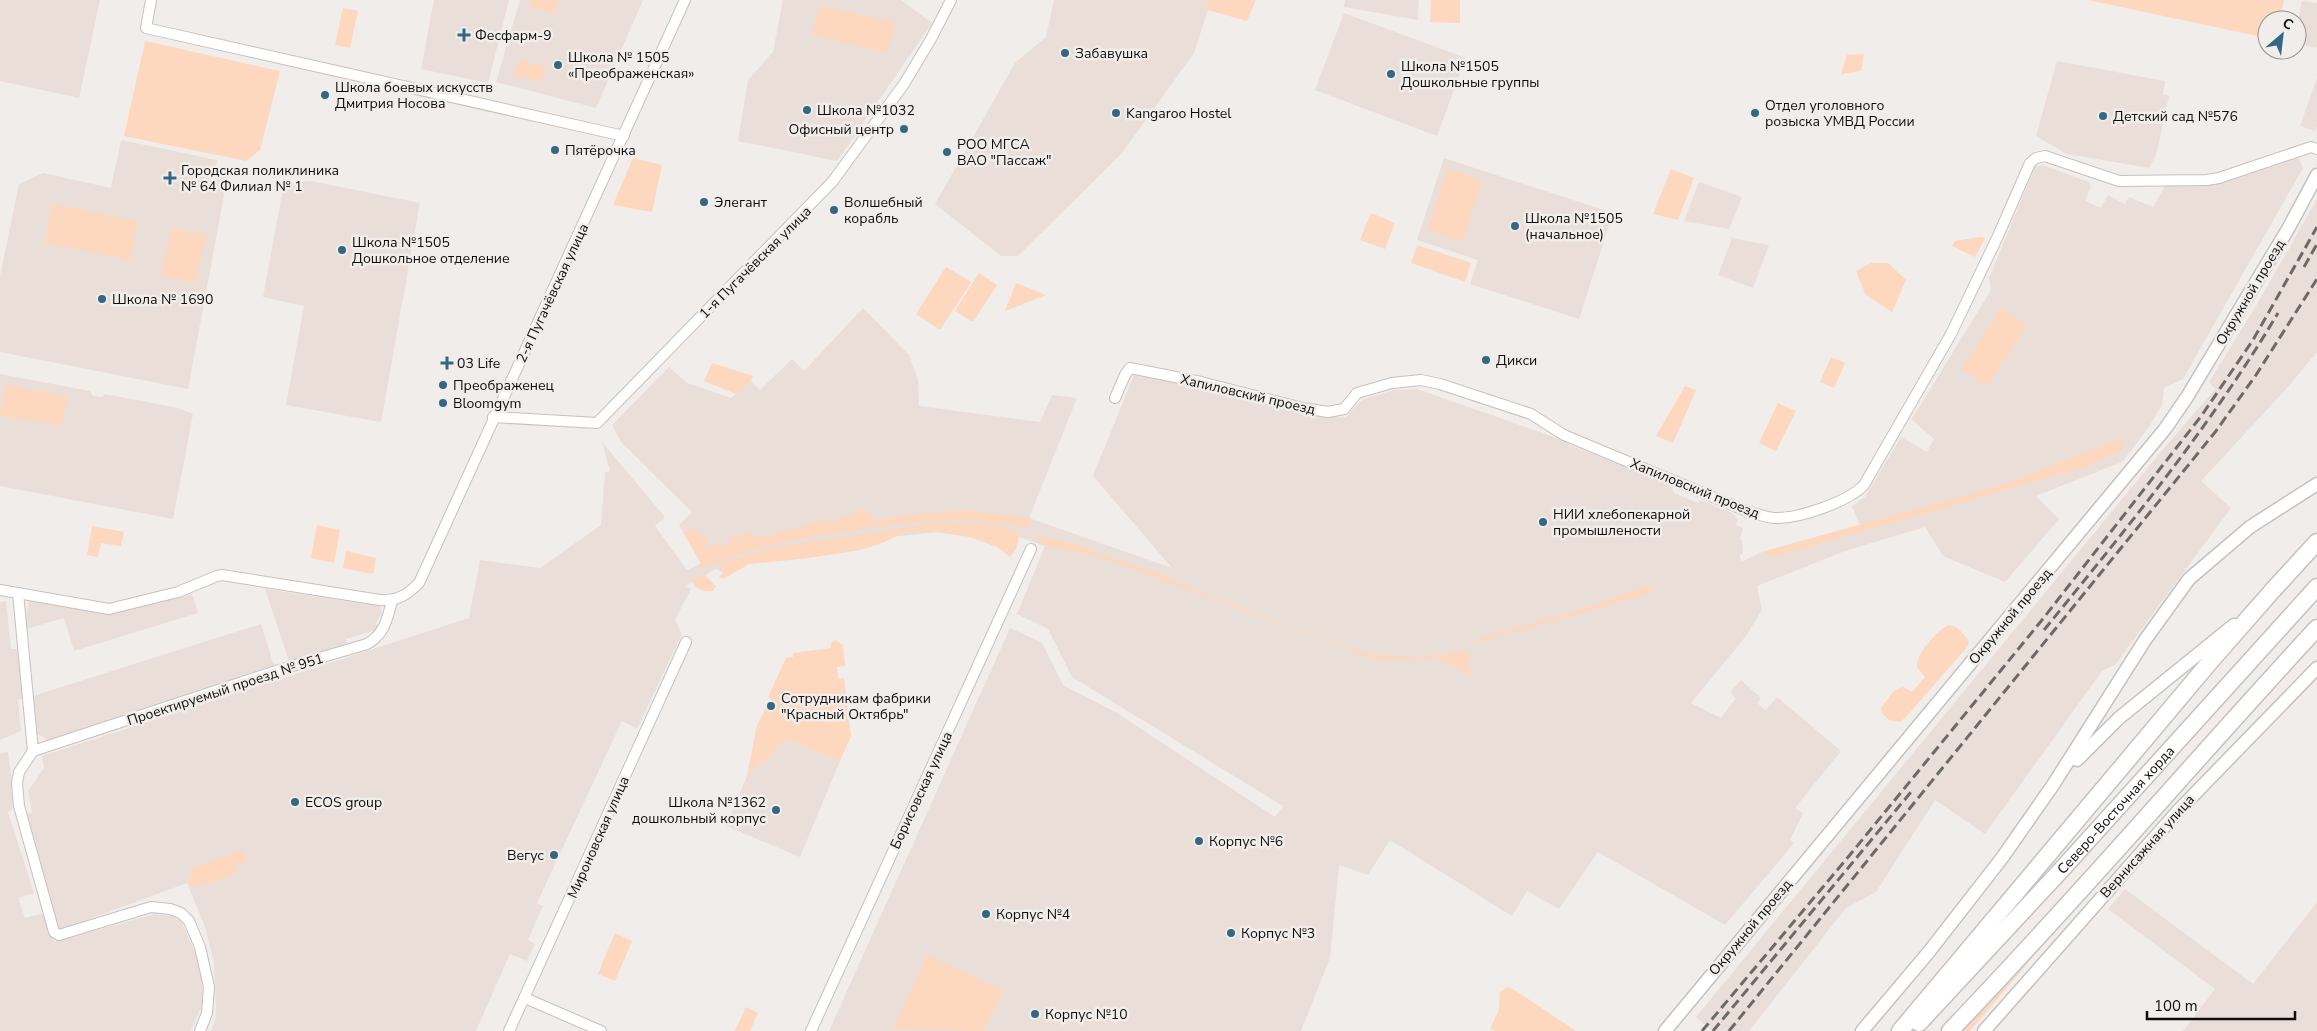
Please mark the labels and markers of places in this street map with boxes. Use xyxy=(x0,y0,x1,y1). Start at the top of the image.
place label: Фесфарм-9 xyxy=(475,26,552,45)
marker: Фесфарм-9 xyxy=(457,28,471,42)
place label: Забавушка xyxy=(1075,44,1148,63)
marker: Забавушка xyxy=(1059,47,1071,59)
place label: Школа № 1505 «Преображенская» xyxy=(568,48,694,83)
place label: Школа №1505 Дошкольные группы xyxy=(1401,57,1540,92)
marker: Школа № 1505 «Преображенская» xyxy=(552,59,564,71)
marker: Школа №1505 Дошкольные группы xyxy=(1385,68,1397,80)
place label: Школа боевых искусств Дмитрия Носова xyxy=(335,78,493,113)
marker: Школа боевых искусств Дмитрия Носова xyxy=(319,89,331,101)
place label: Отдел уголовного розыска УМВД России xyxy=(1765,96,1915,131)
place label: Школа №1032 xyxy=(817,101,915,120)
marker: Школа №1032 xyxy=(801,104,813,116)
place label: Kangaroo Hostel xyxy=(1126,104,1232,123)
marker: Kangaroo Hostel xyxy=(1110,107,1122,119)
marker: Отдел уголовного розыска УМВД России xyxy=(1749,107,1761,119)
place label: Детский сад №576 xyxy=(2113,107,2238,126)
marker: Детский сад №576 xyxy=(2097,110,2109,122)
place label: Офисный центр xyxy=(788,120,894,139)
marker: Офисный центр xyxy=(898,123,910,135)
place label: РОО МГСА ВАО "Пассаж" xyxy=(957,135,1051,170)
place label: Пятёрочка xyxy=(565,141,636,160)
marker: Пятёрочка xyxy=(549,144,561,156)
marker: РОО МГСА ВАО "Пассаж" xyxy=(941,146,953,158)
place label: Городская поликлиника № 64 Филиал № 1 xyxy=(181,161,339,196)
marker: Городская поликлиника № 64 Филиал № 1 xyxy=(163,171,177,185)
place label: Элегант xyxy=(714,193,768,212)
place label: Волшебный корабль xyxy=(844,193,923,228)
marker: Элегант xyxy=(698,196,710,208)
marker: Волшебный корабль xyxy=(828,204,840,216)
place label: Школа №1505 (начальное) xyxy=(1525,209,1623,244)
marker: Школа №1505 (начальное) xyxy=(1509,220,1521,232)
place label: Школа №1505 Дошкольное отделение xyxy=(352,233,510,268)
marker: Школа №1505 Дошкольное отделение xyxy=(336,244,348,256)
place label: Школа № 1690 xyxy=(112,290,213,309)
marker: Школа № 1690 xyxy=(96,293,108,305)
place label: Дикси xyxy=(1496,351,1537,370)
place label: 03 Life xyxy=(457,354,500,373)
marker: Дикси xyxy=(1480,354,1492,366)
marker: 03 Life xyxy=(441,357,453,369)
place label: Преображенец xyxy=(453,376,554,395)
marker: Преображенец xyxy=(437,379,449,391)
place label: Bloomgym xyxy=(453,394,521,413)
marker: Bloomgym xyxy=(437,397,449,409)
place label: НИИ хлебопекарной промышлености xyxy=(1553,505,1690,540)
marker: НИИ хлебопекарной промышлености xyxy=(1537,516,1549,528)
place label: Сотрудникам фабрики "Красный Октябрь" xyxy=(781,689,931,724)
marker: Сотрудникам фабрики "Красный Октябрь" xyxy=(765,700,777,712)
place label: ECOS group xyxy=(305,793,382,812)
place label: Школа №1362 дошкольный корпус xyxy=(632,793,766,828)
marker: ECOS group xyxy=(289,796,301,808)
marker: Школа №1362 дошкольный корпус xyxy=(770,804,782,816)
place label: Корпус №6 xyxy=(1209,832,1283,851)
marker: Корпус №6 xyxy=(1193,835,1205,847)
place label: Вегус xyxy=(507,846,544,865)
marker: Вегус xyxy=(548,849,560,861)
place label: Корпус №4 xyxy=(996,905,1070,924)
marker: Корпус №4 xyxy=(980,908,992,920)
place label: Корпус №3 xyxy=(1241,924,1315,943)
marker: Корпус №3 xyxy=(1225,927,1237,939)
place label: Корпус №10 xyxy=(1045,1005,1128,1024)
marker: Корпус №10 xyxy=(1029,1008,1041,1020)

